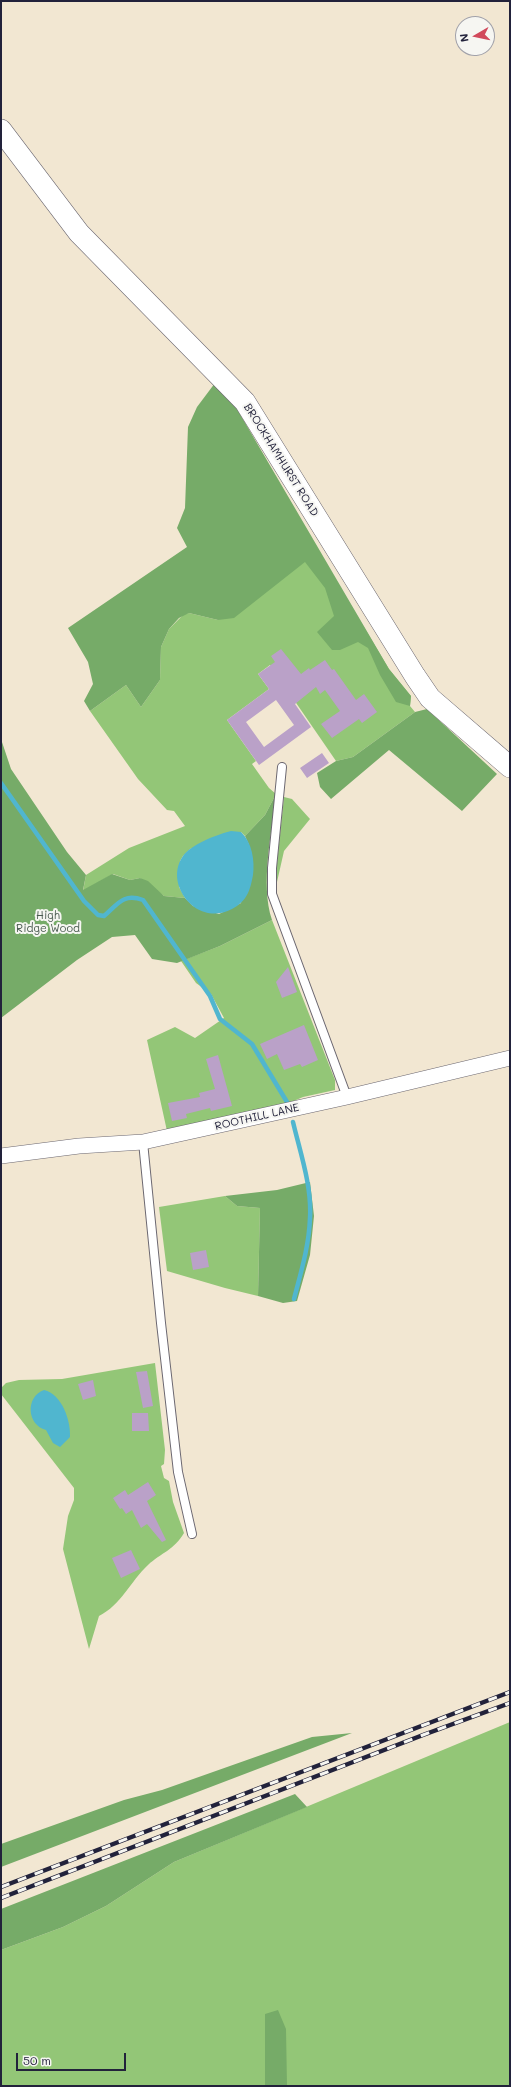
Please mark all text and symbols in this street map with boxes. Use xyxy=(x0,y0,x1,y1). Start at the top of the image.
north arrow xyxy=(455,16,495,56)
text: N xyxy=(456,33,472,43)
street label: BROCKHAMHURST ROAD xyxy=(241,401,321,519)
park label: High Ridge Wood xyxy=(16,909,80,935)
street label: ROOTHILL LANE xyxy=(214,1101,300,1133)
scale bar xyxy=(18,2045,128,2071)
text: 50 m xyxy=(23,2052,51,2068)

